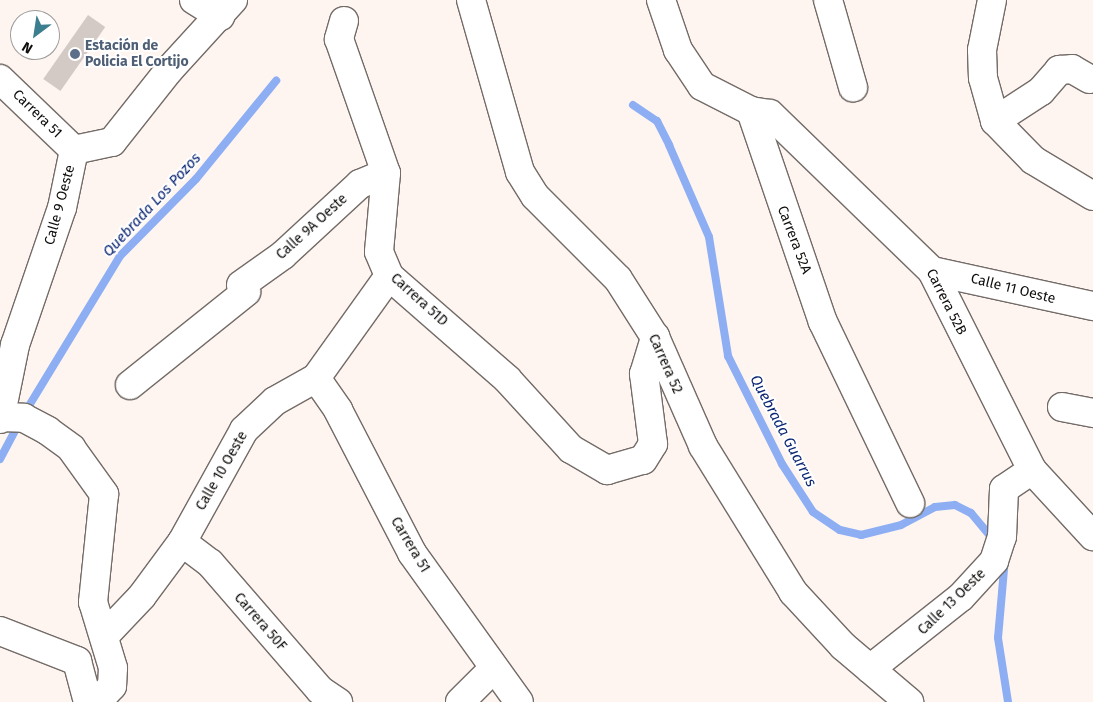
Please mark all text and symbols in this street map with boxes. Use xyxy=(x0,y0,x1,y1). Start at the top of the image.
north arrow xyxy=(10,10,60,60)
text: N xyxy=(19,38,36,57)
place label: Estación de Policia El Cortijo xyxy=(85,38,189,70)
marker: Estación de Policia El Cortijo xyxy=(69,48,81,60)
street label: Carrera 51 xyxy=(9,86,65,142)
water label: Quebrada Los Pozos xyxy=(99,149,205,261)
street label: Calle 9 Oeste xyxy=(41,163,79,247)
street label: Calle 9A Oeste xyxy=(273,191,351,263)
street label: Carrera 52A xyxy=(773,204,815,276)
street label: Carrera 52B xyxy=(922,266,970,338)
street label: Carrera 51D xyxy=(387,270,451,330)
street label: Calle 11 Oeste xyxy=(969,270,1057,308)
street label: Carrera 52 xyxy=(644,332,686,396)
water label: Quebrada Guarrus xyxy=(746,372,820,490)
street label: Calle 10 Oeste xyxy=(193,428,251,514)
street label: Carrera 51 xyxy=(387,514,433,576)
street label: Calle 13 Oeste xyxy=(915,565,989,639)
street label: Carrera 50F xyxy=(230,590,290,654)

